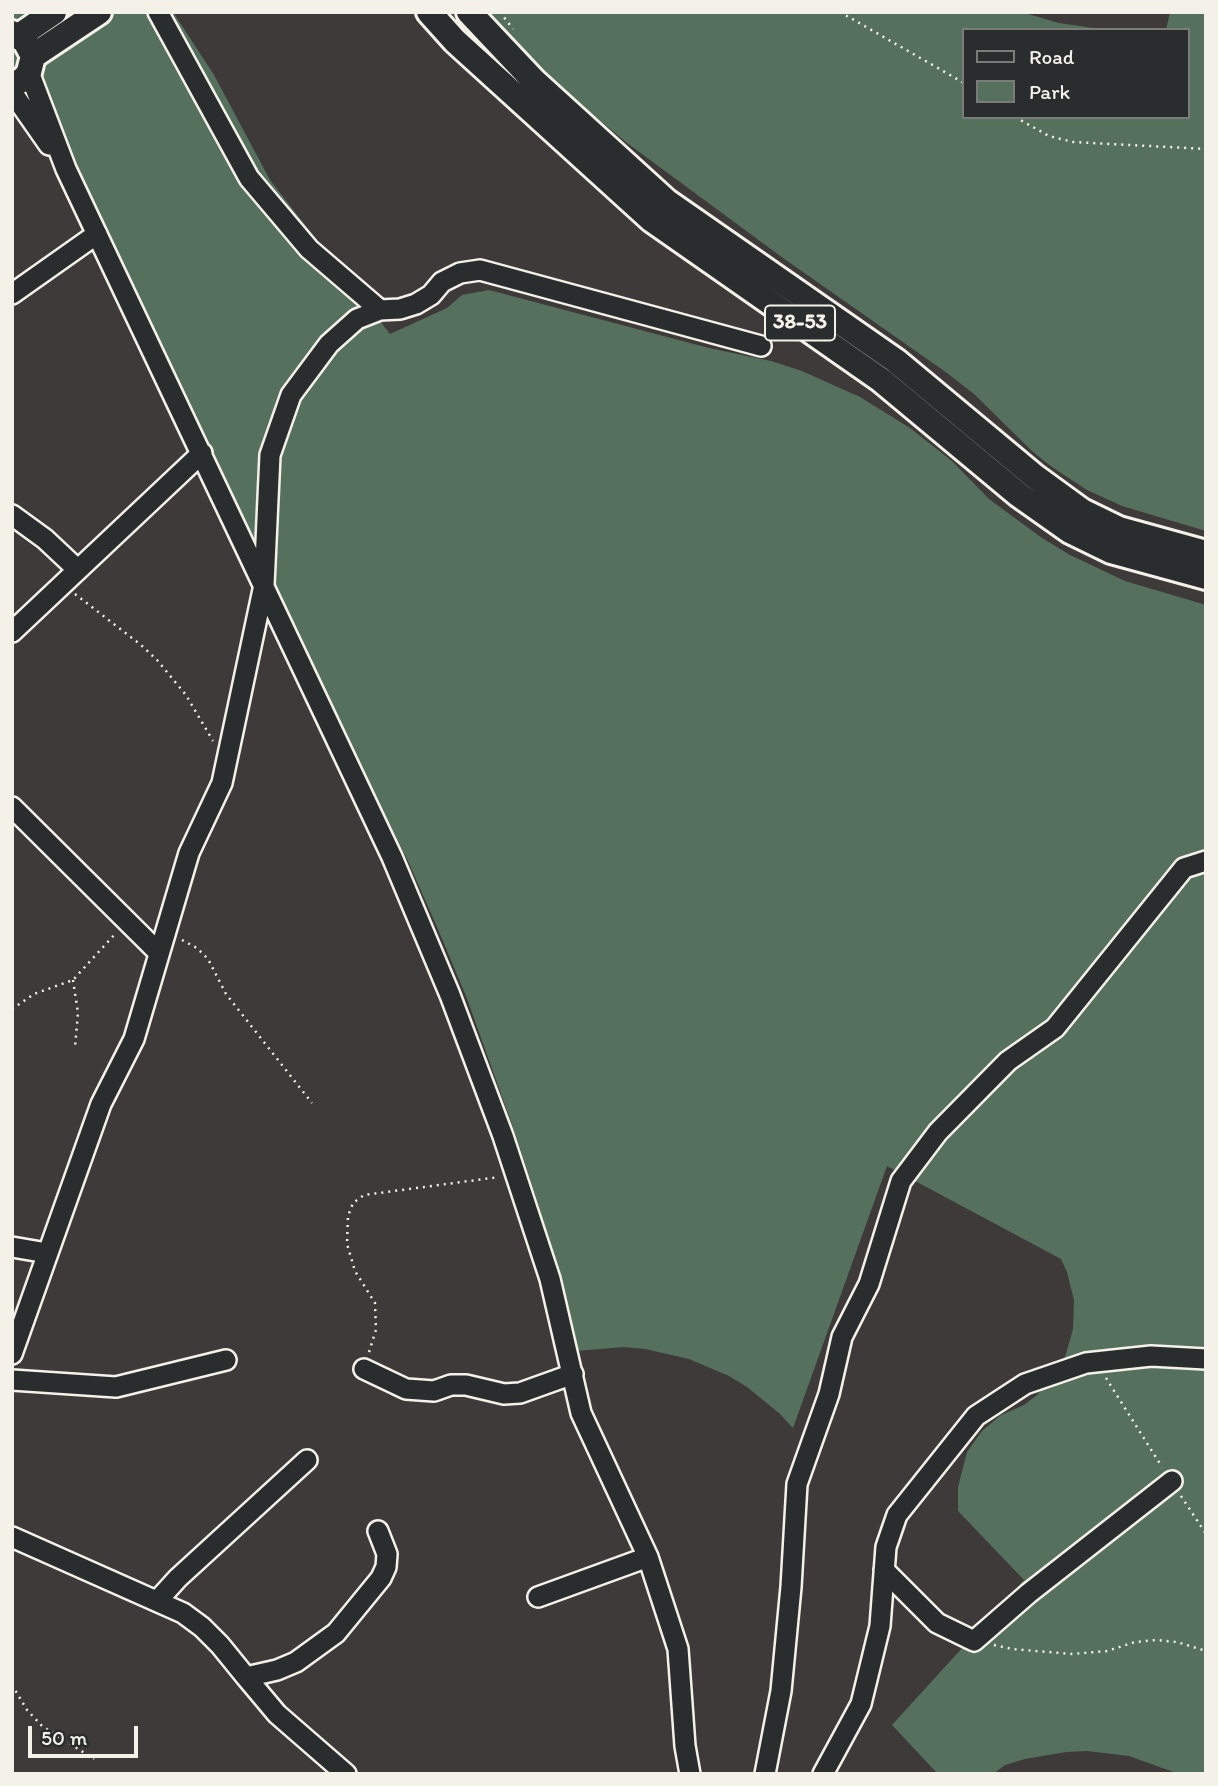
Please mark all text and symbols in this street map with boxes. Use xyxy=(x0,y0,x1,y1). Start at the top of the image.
legend xyxy=(962,28,1190,119)
text: Road xyxy=(1029,44,1074,69)
text: Park xyxy=(1029,79,1070,104)
road number: 38-53 xyxy=(765,306,835,340)
scale bar xyxy=(32,1712,142,1756)
text: 50 m xyxy=(41,1725,87,1750)

